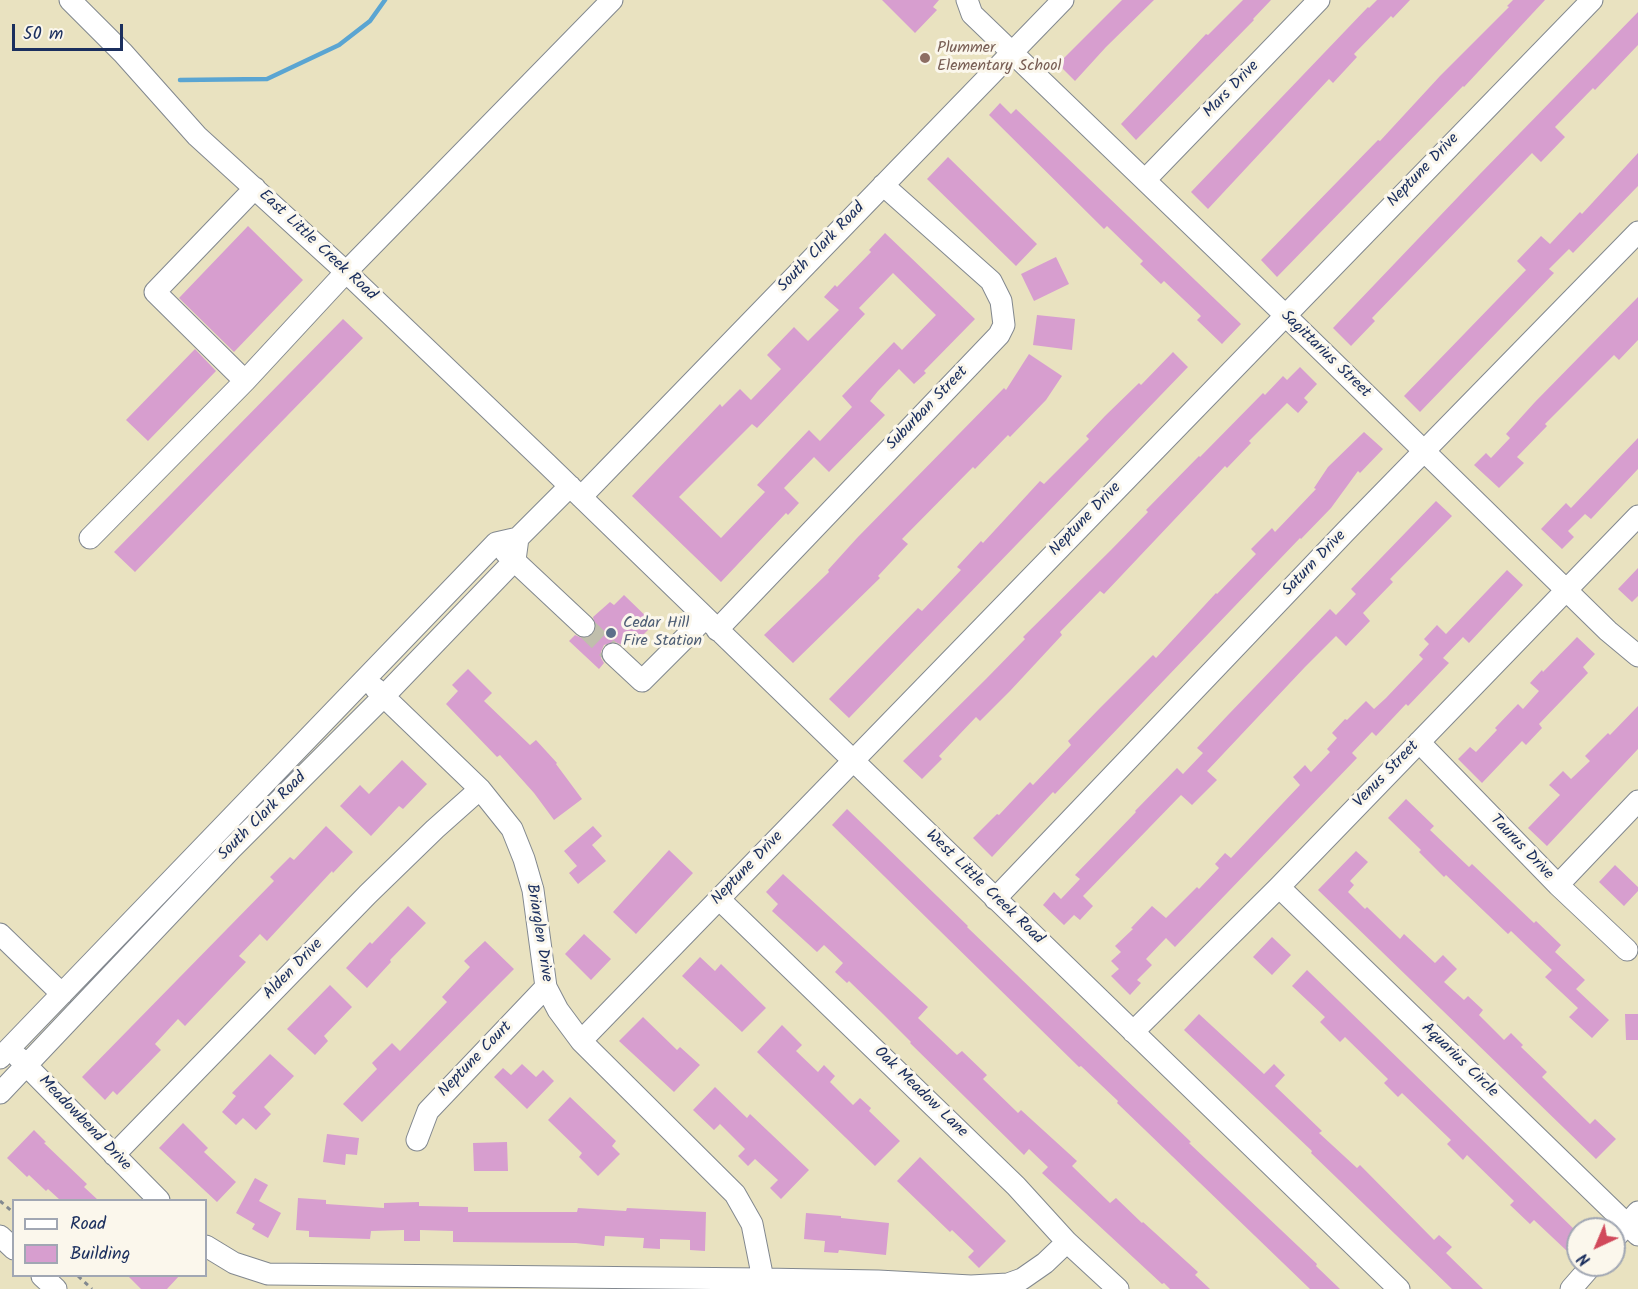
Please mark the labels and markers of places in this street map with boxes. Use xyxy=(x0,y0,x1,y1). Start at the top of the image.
place label: Plummer Elementary School xyxy=(937,39,1061,77)
marker: Plummer Elementary School xyxy=(918,51,932,65)
place label: Cedar Hill Fire Station xyxy=(623,614,702,652)
marker: Cedar Hill Fire Station xyxy=(604,626,618,640)

